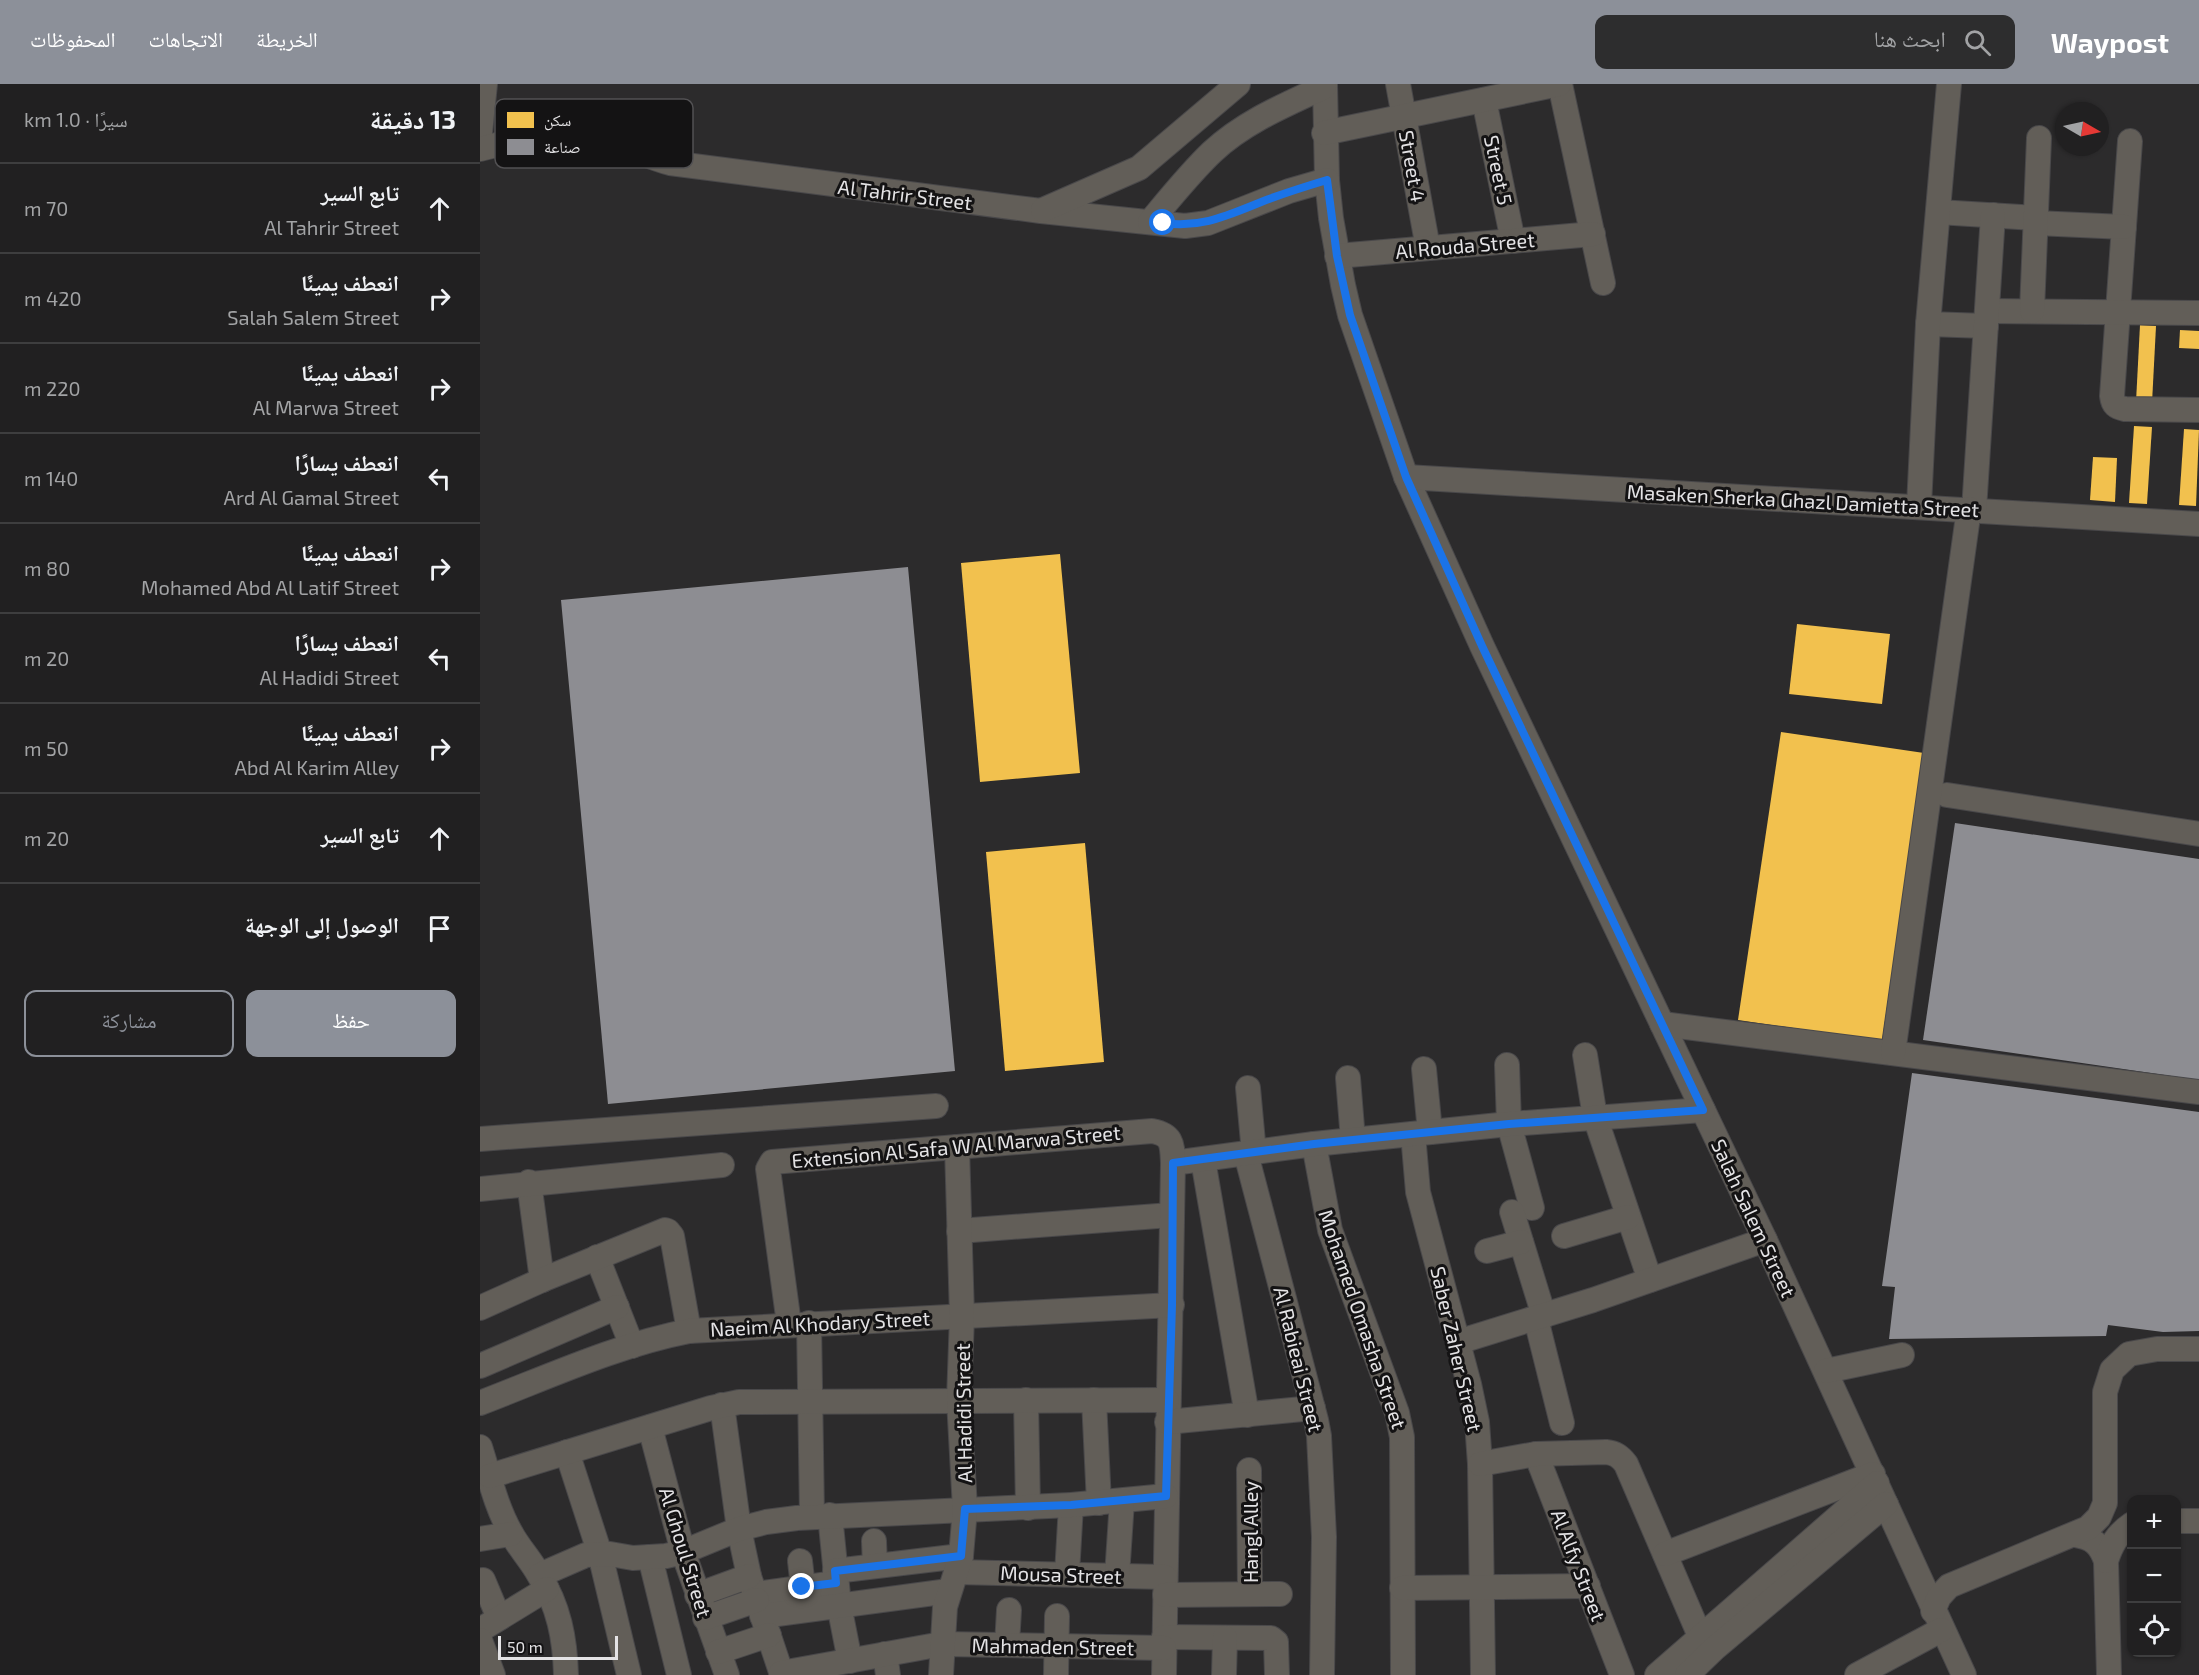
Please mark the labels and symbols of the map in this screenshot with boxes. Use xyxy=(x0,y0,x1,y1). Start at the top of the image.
legend xyxy=(495,99,693,168)
north arrow xyxy=(2055,102,2109,156)
text: سكن xyxy=(544,110,571,131)
street label: Street 4 xyxy=(1395,128,1431,204)
street label: Street 5 xyxy=(1480,133,1518,207)
text: صناعة xyxy=(544,137,581,156)
street label: Al Tahrir Street xyxy=(837,174,974,214)
route start xyxy=(1149,209,1175,235)
street label: Al Rouda Street xyxy=(1394,227,1536,263)
street label: Masaken Sherka Ghazl Damietta Street xyxy=(1626,479,1980,521)
street label: Extension Al Safa W Al Marwa Street xyxy=(791,1120,1122,1172)
street label: Salah Salem Street xyxy=(1707,1135,1801,1301)
street label: Mohamed Omasha Street xyxy=(1314,1206,1412,1432)
street label: Saber Zaher Street xyxy=(1426,1264,1488,1434)
street label: Al Rabieai Street xyxy=(1269,1284,1329,1434)
street label: Naeim Al Khodary Street xyxy=(709,1305,931,1341)
street label: Al Hadidi Street xyxy=(950,1343,976,1483)
street label: Hangl Alley xyxy=(1238,1481,1262,1583)
street label: Al Ghoul Street xyxy=(655,1484,717,1620)
street label: Al Alfy Street xyxy=(1547,1506,1611,1625)
street label: Mousa Street xyxy=(1000,1560,1122,1588)
route end xyxy=(788,1573,814,1599)
scale bar xyxy=(498,1633,618,1660)
street label: Mahmaden Street xyxy=(972,1633,1135,1659)

